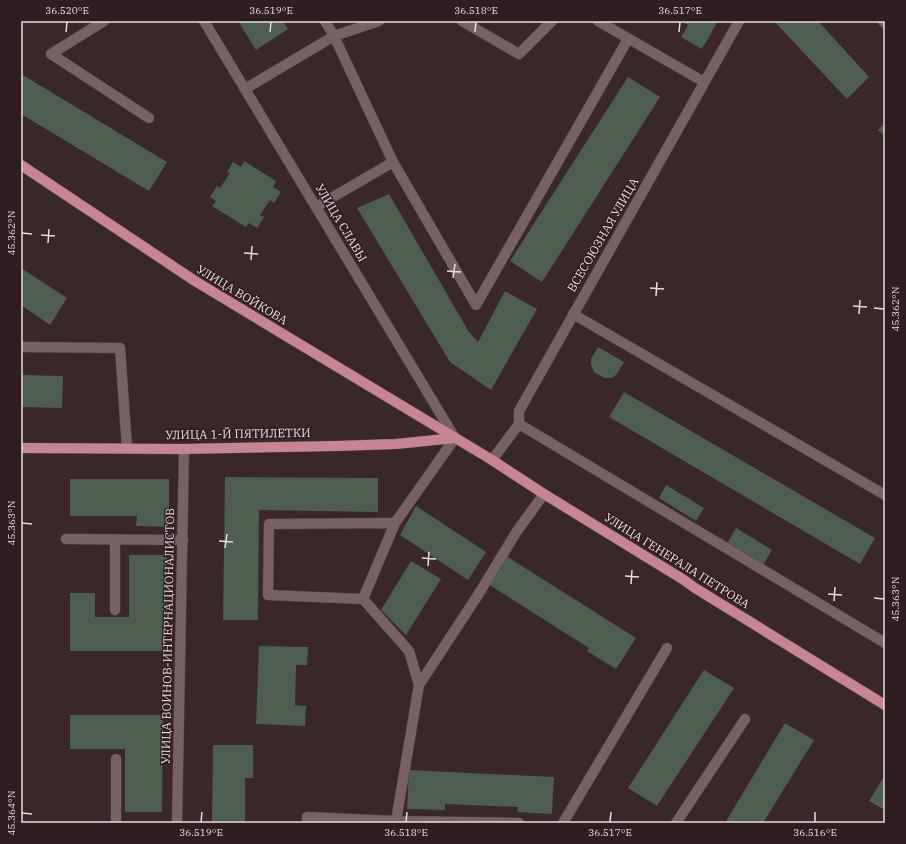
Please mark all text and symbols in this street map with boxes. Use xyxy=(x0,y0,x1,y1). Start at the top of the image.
text: 36.520°E xyxy=(45,4,89,17)
text: 36.519°E xyxy=(249,4,293,17)
text: 36.518°E xyxy=(454,4,498,17)
text: 36.517°E xyxy=(658,4,702,17)
street label: ВСЕСОЮЗНАЯ УЛИЦА xyxy=(564,174,642,295)
street label: УЛИЦА СЛАВЫ xyxy=(312,181,371,264)
text: 45.362°N xyxy=(5,210,18,256)
street label: УЛИЦА ВОЙКОВА xyxy=(194,261,291,328)
text: 45.362°N xyxy=(889,286,902,332)
street label: УЛИЦА 1-Й ПЯТИЛЕТКИ xyxy=(165,425,311,442)
text: 45.363°N xyxy=(5,500,18,546)
street label: УЛИЦА ВОИНОВ-ИНТЕРНАЦИОНАЛИСТОВ xyxy=(158,508,177,764)
street label: УЛИЦА ГЕНЕРАЛА ПЕТРОВА xyxy=(602,510,753,612)
text: 45.363°N xyxy=(889,576,902,622)
text: 45.364°N xyxy=(5,790,18,836)
text: 36.519°E xyxy=(179,826,223,839)
text: 36.518°E xyxy=(384,826,428,839)
text: 36.517°E xyxy=(588,826,632,839)
text: 36.516°E xyxy=(793,826,837,839)

